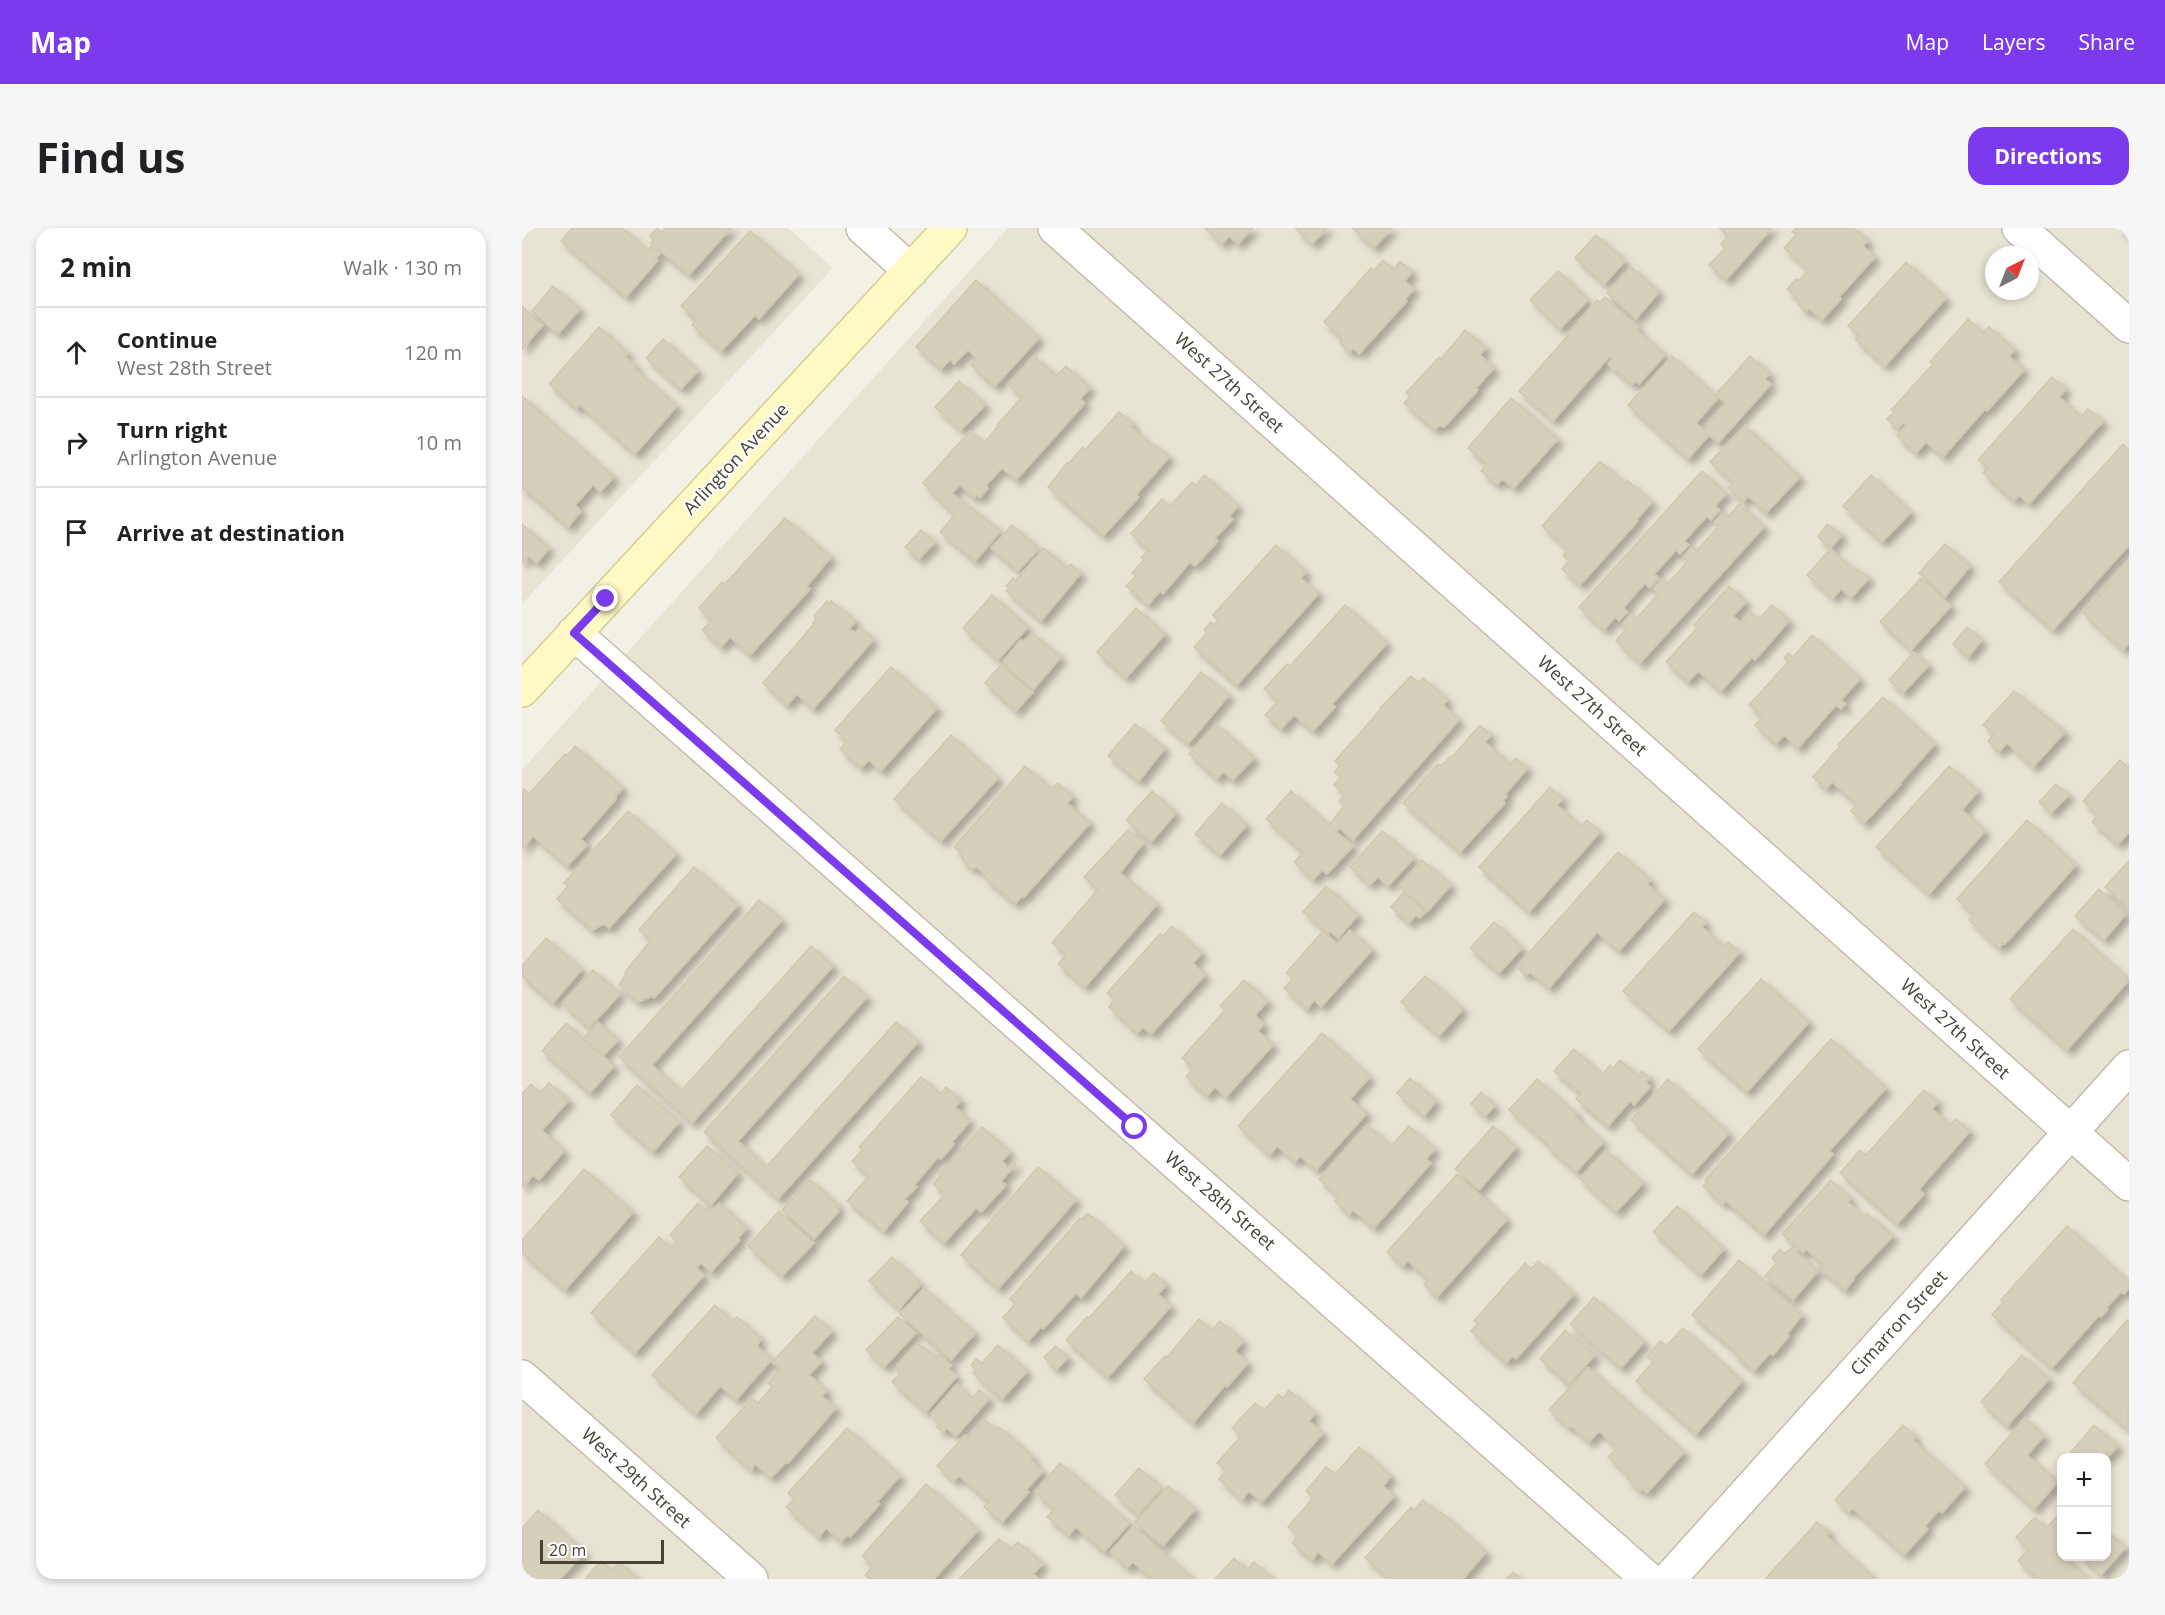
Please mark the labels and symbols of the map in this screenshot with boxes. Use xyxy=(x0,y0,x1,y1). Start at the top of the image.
north arrow xyxy=(1985,246,2039,300)
street label: West 27th Street xyxy=(1170,327,1289,438)
street label: Arlington Avenue xyxy=(677,397,793,519)
route end xyxy=(592,585,618,611)
street label: West 27th Street xyxy=(1533,650,1652,761)
street label: West 27th Street xyxy=(1896,973,2015,1084)
route start xyxy=(1121,1113,1147,1139)
street label: West 28th Street xyxy=(1160,1145,1281,1255)
street label: Cimarron Street xyxy=(1844,1264,1952,1380)
street label: West 29th Street xyxy=(577,1422,696,1533)
scale bar xyxy=(540,1537,664,1564)

